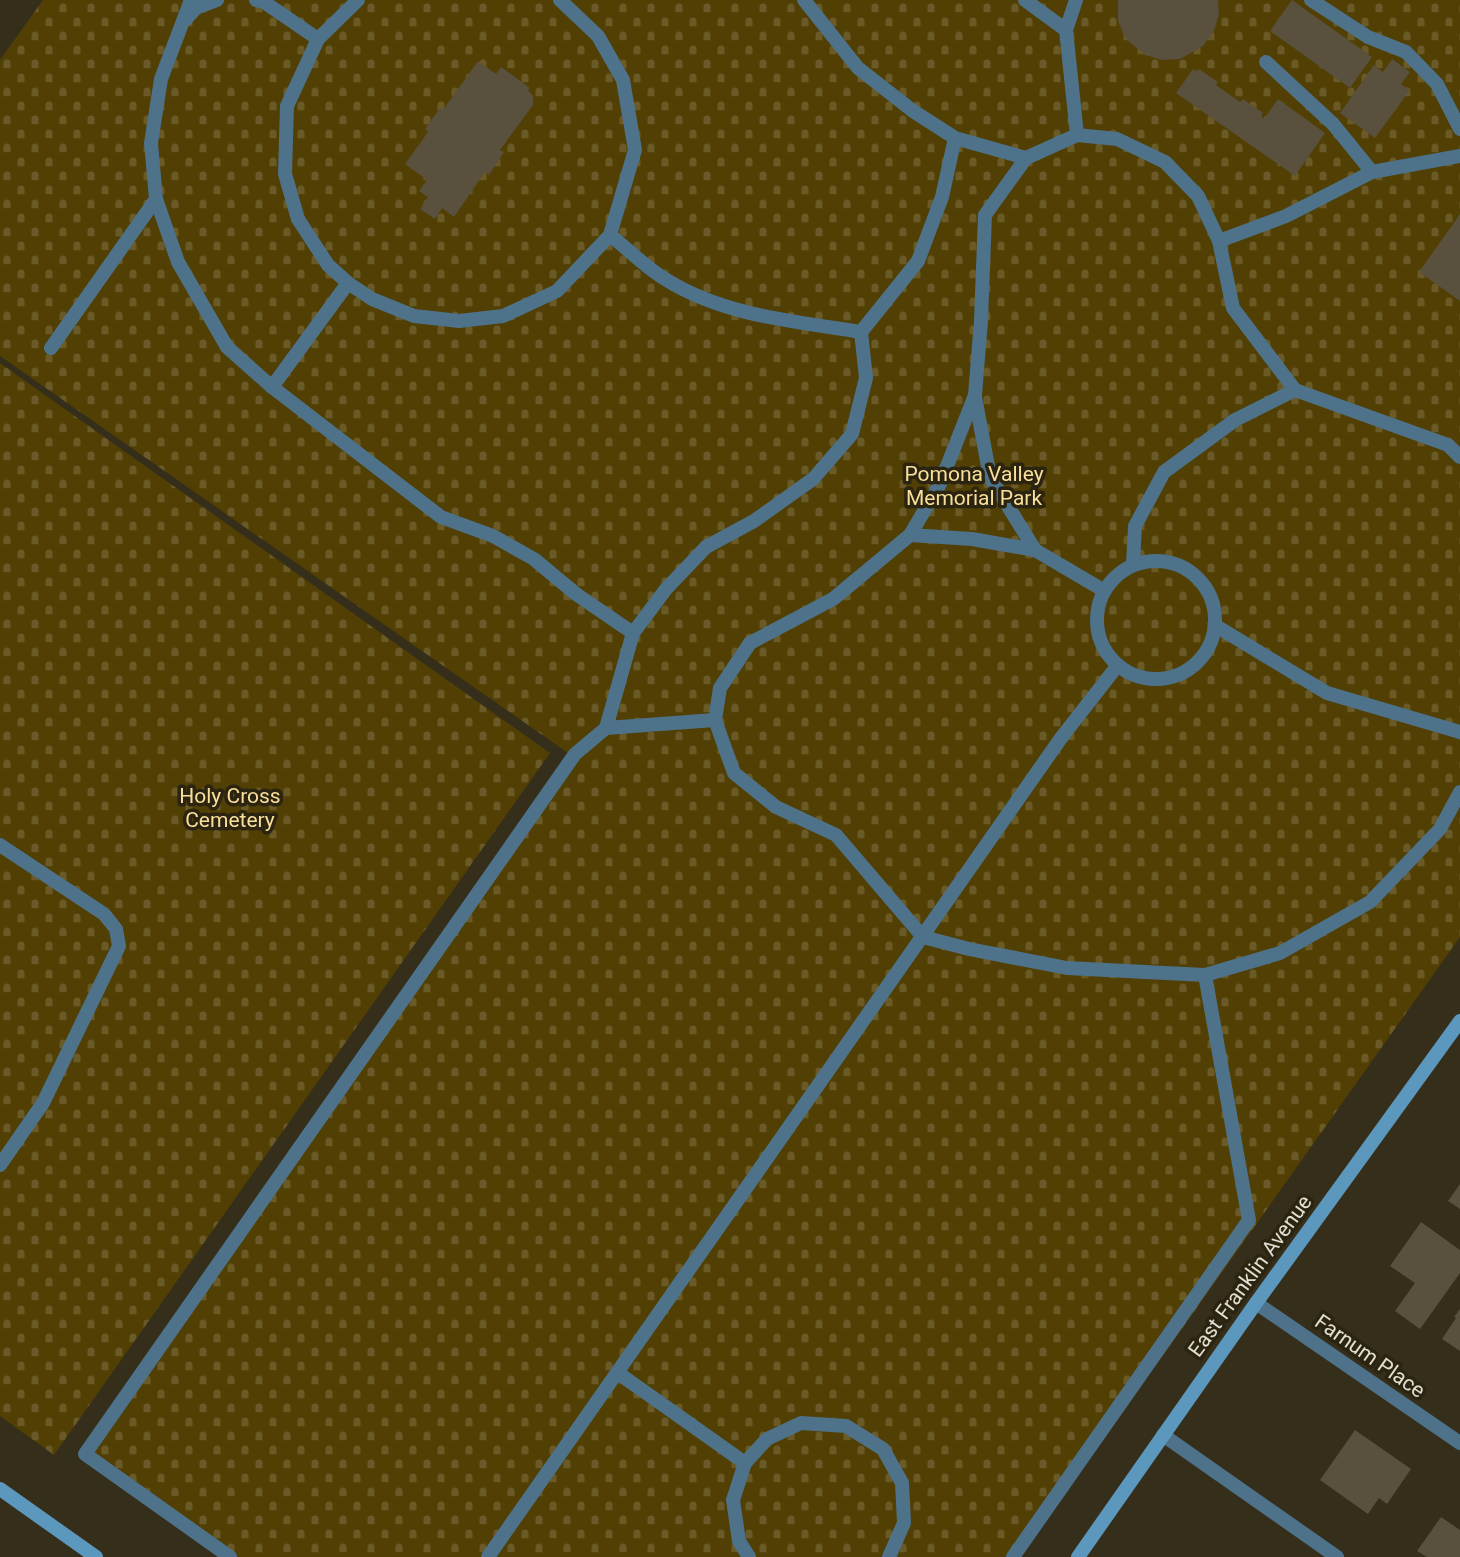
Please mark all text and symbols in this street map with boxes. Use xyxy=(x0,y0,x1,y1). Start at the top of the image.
park label: Pomona Valley Memorial Park xyxy=(904,462,1044,510)
park label: Holy Cross Cemetery xyxy=(179,784,281,832)
street label: East Franklin Avenue xyxy=(1183,1191,1317,1361)
street label: Farnum Place xyxy=(1310,1309,1430,1403)

